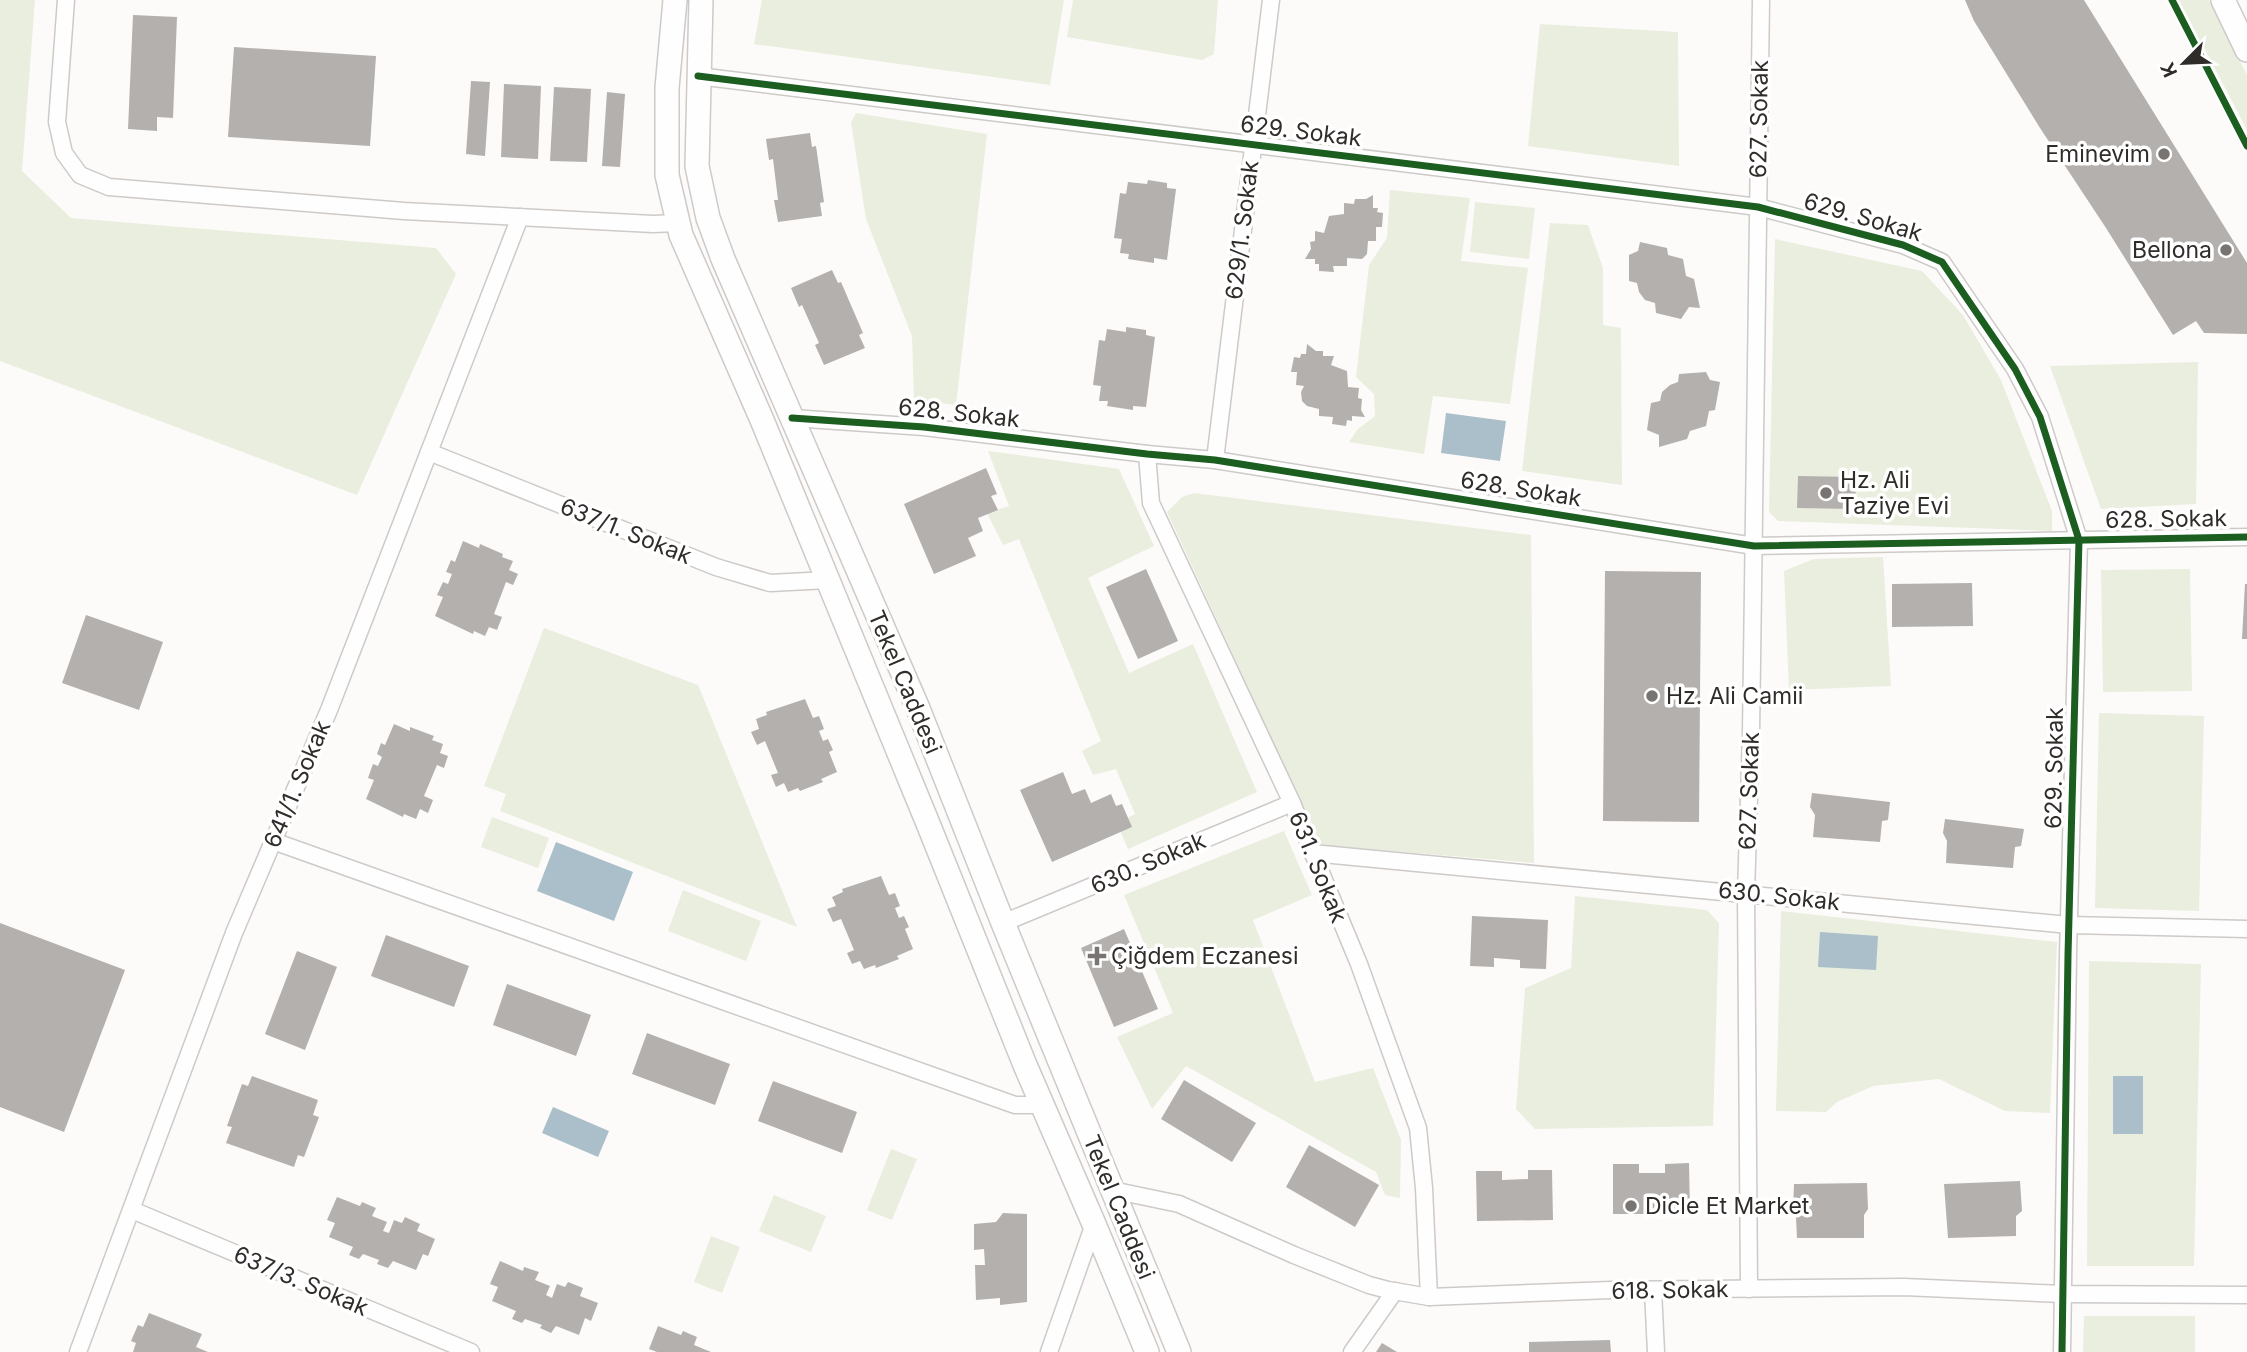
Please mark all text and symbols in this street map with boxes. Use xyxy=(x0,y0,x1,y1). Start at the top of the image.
north arrow xyxy=(2149,28,2219,98)
text: K xyxy=(2156,58,2182,81)
street label: 627. Sokak xyxy=(1744,59,1774,178)
street label: 629. Sokak xyxy=(1239,110,1364,152)
place label: Eminevim xyxy=(2045,140,2150,168)
marker: Eminevim xyxy=(2156,146,2172,162)
street label: 629/1. Sokak xyxy=(1220,158,1264,301)
street label: 629. Sokak xyxy=(1801,187,1926,247)
place label: Bellona xyxy=(2132,236,2212,264)
marker: Bellona xyxy=(2218,242,2234,258)
street label: 628. Sokak xyxy=(897,393,1021,433)
street label: 628. Sokak xyxy=(1459,466,1584,512)
place label: Hz. Ali Taziye Evi xyxy=(1840,466,1949,520)
marker: Hz. Ali Taziye Evi xyxy=(1818,485,1834,501)
street label: 637/1. Sokak xyxy=(556,492,696,570)
street label: 628. Sokak xyxy=(2105,504,2228,534)
street label: Tekel Caddesi xyxy=(862,606,948,758)
place label: Hz. Ali Camii xyxy=(1666,682,1803,710)
marker: Hz. Ali Camii xyxy=(1644,688,1660,704)
street label: 629. Sokak xyxy=(2039,707,2069,829)
street label: 641/1. Sokak xyxy=(258,716,336,852)
street label: 627. Sokak xyxy=(1733,731,1765,851)
street label: 631. Sokak xyxy=(1283,807,1353,927)
street label: 630. Sokak xyxy=(1086,826,1210,900)
street label: 630. Sokak xyxy=(1717,876,1842,916)
place label: Çiğdem Eczanesi xyxy=(1111,942,1299,970)
marker: Çiğdem Eczanesi xyxy=(1089,948,1105,964)
street label: Tekel Caddesi xyxy=(1077,1131,1161,1283)
place label: Dicle Et Market xyxy=(1645,1192,1810,1220)
marker: Dicle Et Market xyxy=(1623,1198,1639,1214)
street label: 637/3. Sokak xyxy=(230,1240,373,1322)
street label: 618. Sokak xyxy=(1611,1275,1729,1305)

